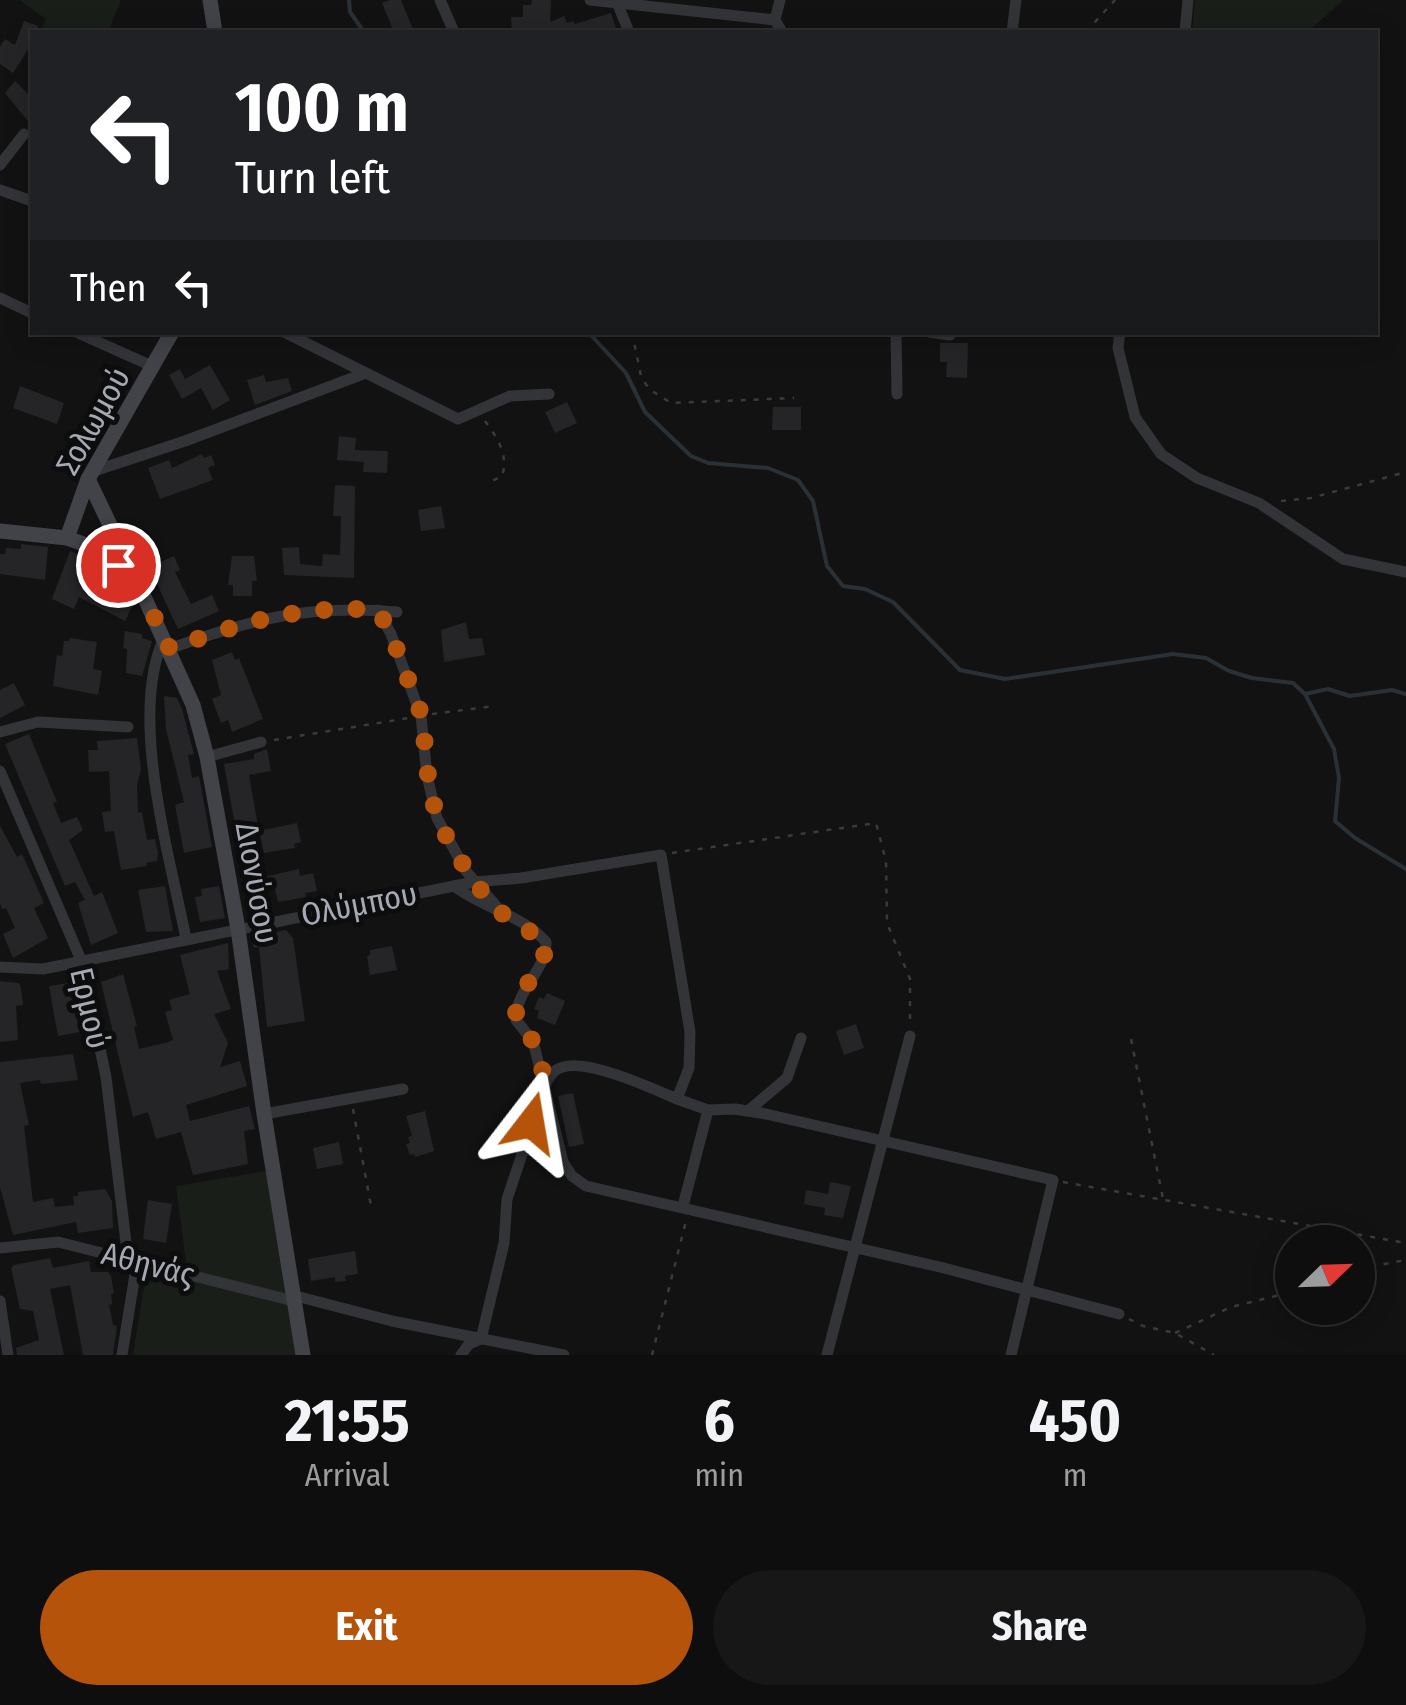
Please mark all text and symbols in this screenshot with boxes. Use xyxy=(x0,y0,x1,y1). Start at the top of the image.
text: 100 m xyxy=(235,66,409,150)
icon: left xyxy=(70,70,200,200)
text: Turn left xyxy=(235,151,390,205)
icon: left xyxy=(166,260,221,315)
text: Then xyxy=(70,265,146,311)
street label: Σολωμού xyxy=(48,361,138,481)
pin xyxy=(76,523,161,608)
icon: arrive xyxy=(91,538,146,593)
street label: Διονύσου xyxy=(228,819,286,947)
street label: Ολύμπου xyxy=(298,874,420,934)
street label: Ερμού xyxy=(62,964,118,1052)
position arrow xyxy=(479,1071,583,1175)
north arrow xyxy=(1275,1225,1375,1325)
map controls xyxy=(1275,1225,1375,1325)
street label: Αθηνάς xyxy=(98,1234,199,1294)
text: 21:55 xyxy=(285,1385,410,1457)
text: 6 xyxy=(704,1385,735,1457)
text: 450 xyxy=(1029,1385,1121,1457)
text: Arrival xyxy=(305,1456,390,1494)
text: min xyxy=(694,1456,744,1494)
text: m xyxy=(1063,1456,1087,1494)
button: Exit xyxy=(40,1570,693,1685)
button: Share xyxy=(713,1570,1366,1685)

